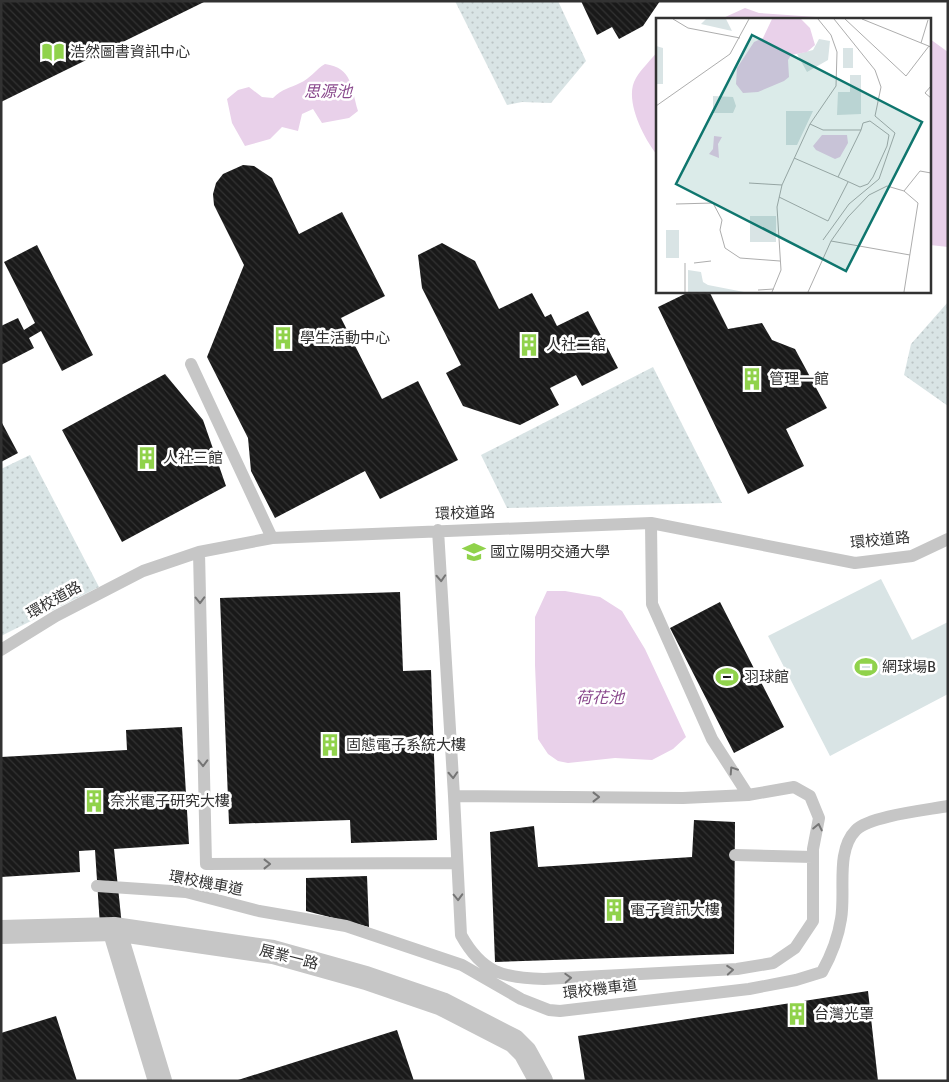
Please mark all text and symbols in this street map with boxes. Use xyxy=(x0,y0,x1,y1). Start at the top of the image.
inset map xyxy=(656,18,932,292)
library icon: 浩然圖書資訊中心 xyxy=(40,39,66,65)
place label: 浩然圖書資訊中心 xyxy=(70,43,190,61)
water label: 思源池 xyxy=(304,82,354,102)
building icon: 學生活動中心 xyxy=(270,325,296,351)
place label: 學生活動中心 xyxy=(300,329,390,347)
building icon: 人社二舘 xyxy=(516,332,542,358)
place label: 人社二舘 xyxy=(546,336,606,354)
building icon: 管理一館 xyxy=(739,366,765,392)
place label: 管理一館 xyxy=(769,370,829,388)
building icon: 人社三館 xyxy=(134,445,160,471)
place label: 人社三館 xyxy=(163,449,223,467)
street label: 環校道路 xyxy=(435,503,495,523)
street label: 環校道路 xyxy=(849,528,911,552)
school or university icon: 國立陽明交通大學 xyxy=(461,539,487,565)
place label: 國立陽明交通大學 xyxy=(490,543,610,561)
one-way arrow xyxy=(436,575,447,583)
street label: 環校道路 xyxy=(23,578,85,622)
one-way arrow xyxy=(194,597,205,605)
sports icon: 網球場B xyxy=(853,654,879,680)
place label: 網球場B xyxy=(882,658,936,676)
sports icon: 羽球館 xyxy=(714,664,740,690)
place label: 羽球館 xyxy=(744,668,789,686)
water label: 荷花池 xyxy=(576,688,626,708)
building icon: 固態電子系統大樓 xyxy=(317,732,343,758)
place label: 固態電子系統大樓 xyxy=(346,736,466,754)
one-way arrow xyxy=(198,759,209,767)
one-way arrow xyxy=(730,767,739,776)
one-way arrow xyxy=(448,772,459,780)
building icon: 奈米電子研究大樓 xyxy=(81,788,107,814)
place label: 奈米電子研究大樓 xyxy=(110,792,230,810)
one-way arrow xyxy=(592,792,600,802)
one-way arrow xyxy=(812,823,822,831)
one-way arrow xyxy=(264,859,271,869)
street label: 環校機車道 xyxy=(167,867,245,899)
one-way arrow xyxy=(453,894,464,902)
building icon: 電子資訊大樓 xyxy=(601,897,627,923)
place label: 電子資訊大樓 xyxy=(630,901,720,919)
street label: 展業一路 xyxy=(258,941,320,973)
one-way arrow xyxy=(726,964,734,975)
one-way arrow xyxy=(564,972,572,983)
street label: 環校機車道 xyxy=(562,975,638,1003)
building icon: 台灣光罩 xyxy=(784,1001,810,1027)
place label: 台灣光罩 xyxy=(814,1005,874,1023)

